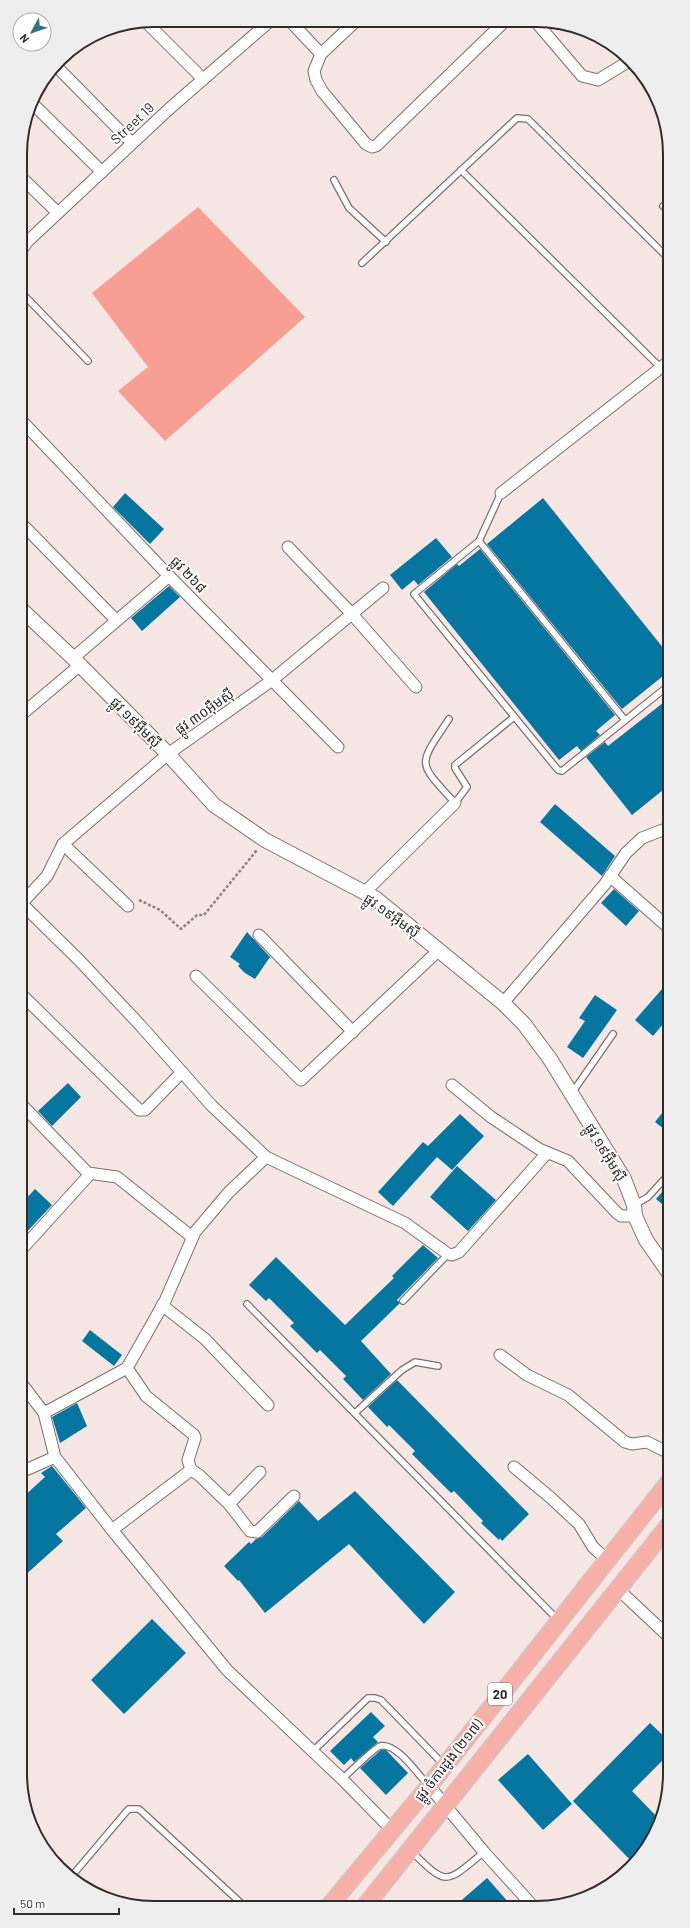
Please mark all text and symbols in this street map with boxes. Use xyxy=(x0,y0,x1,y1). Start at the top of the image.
north arrow xyxy=(12,12,52,52)
text: N xyxy=(17,32,31,46)
street label: Street 19 xyxy=(107,99,157,147)
street label: ផ្លូវ ២៦៨ xyxy=(164,552,211,599)
street label: ផ្លូវ ៣០អ៊ឹមស៊ី xyxy=(171,685,239,741)
street label: ផ្លូវ ១៩អ៊ឹមស៊ី xyxy=(104,693,165,754)
street label: ផ្លូវ ១៩អ៊ឹមស៊ី xyxy=(358,889,423,944)
street label: ផ្លូវ ១៩អ៊ឹមស៊ី xyxy=(578,1120,630,1186)
road number: 20 xyxy=(488,1683,512,1705)
street label: ផ្លូវ ចំការដូង (២១៧) xyxy=(410,1715,489,1807)
scale bar xyxy=(14,1890,119,1916)
text: 50 m xyxy=(20,1896,45,1910)

